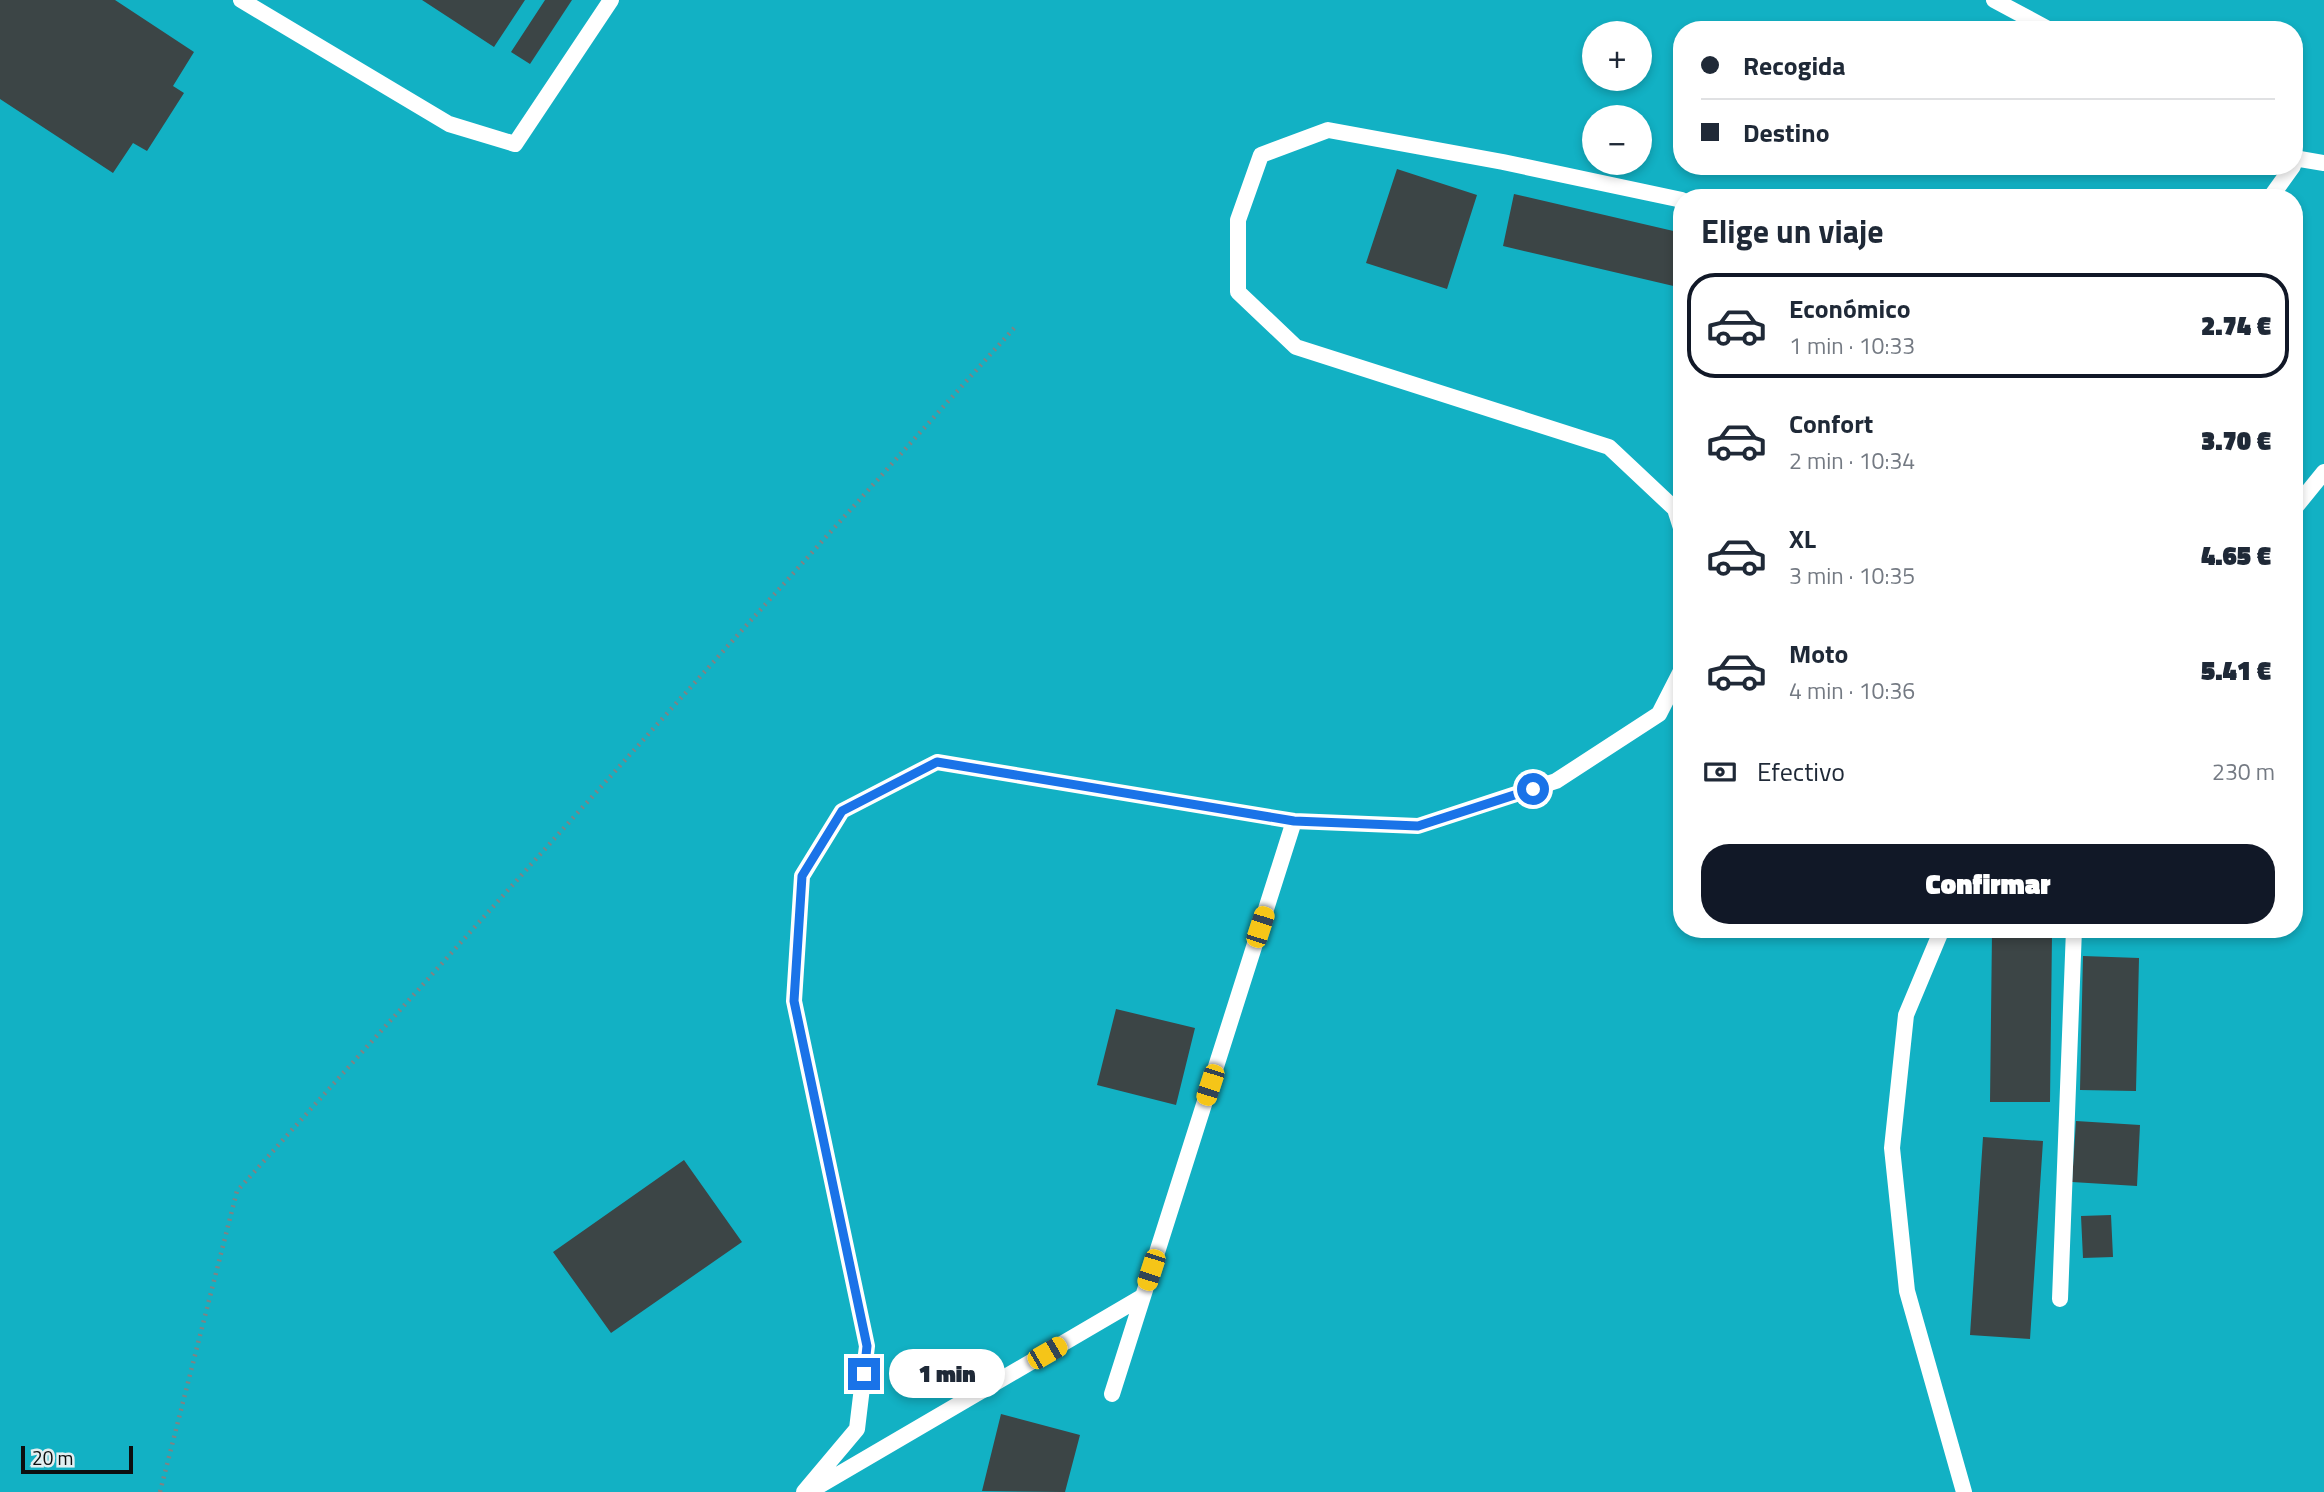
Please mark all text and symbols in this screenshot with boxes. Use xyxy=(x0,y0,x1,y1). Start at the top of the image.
map controls xyxy=(1582,21,1652,175)
button: + xyxy=(1582,21,1652,91)
text: Recogida xyxy=(1743,46,1846,85)
button: − xyxy=(1582,105,1652,175)
text: Destino xyxy=(1743,113,1830,152)
text: Elige un viaje xyxy=(1701,207,1884,255)
text: Económico xyxy=(1789,289,1911,328)
icon: car xyxy=(1705,294,1768,357)
text: 2.74 € xyxy=(2201,306,2271,345)
text: 1 min · 10:33 xyxy=(1789,328,1915,363)
text: Confort xyxy=(1789,404,1873,443)
icon: car xyxy=(1705,409,1768,472)
text: 3.70 € xyxy=(2201,421,2271,460)
text: 2 min · 10:34 xyxy=(1789,443,1915,478)
text: XL xyxy=(1789,519,1816,558)
icon: car xyxy=(1705,524,1768,587)
text: 4.65 € xyxy=(2201,536,2271,575)
text: 3 min · 10:35 xyxy=(1789,558,1915,593)
text: Moto xyxy=(1789,634,1848,673)
icon: car xyxy=(1705,639,1768,702)
text: 5.41 € xyxy=(2201,651,2271,690)
text: 4 min · 10:36 xyxy=(1789,673,1915,708)
text: Efectivo xyxy=(1757,752,1845,791)
icon: cash xyxy=(1701,753,1739,791)
text: 230 m xyxy=(2212,754,2275,789)
route start xyxy=(1517,773,1549,805)
button: Confirmar xyxy=(1701,844,2275,924)
car xyxy=(1244,904,1277,950)
car xyxy=(1194,1062,1227,1108)
car xyxy=(1135,1247,1168,1293)
car xyxy=(1024,1333,1071,1373)
callout: 1 min xyxy=(888,1350,1004,1398)
text: 1 min xyxy=(918,1356,976,1391)
route end xyxy=(848,1358,880,1390)
scale bar xyxy=(21,1443,133,1475)
text: 20 m xyxy=(32,1443,73,1472)

